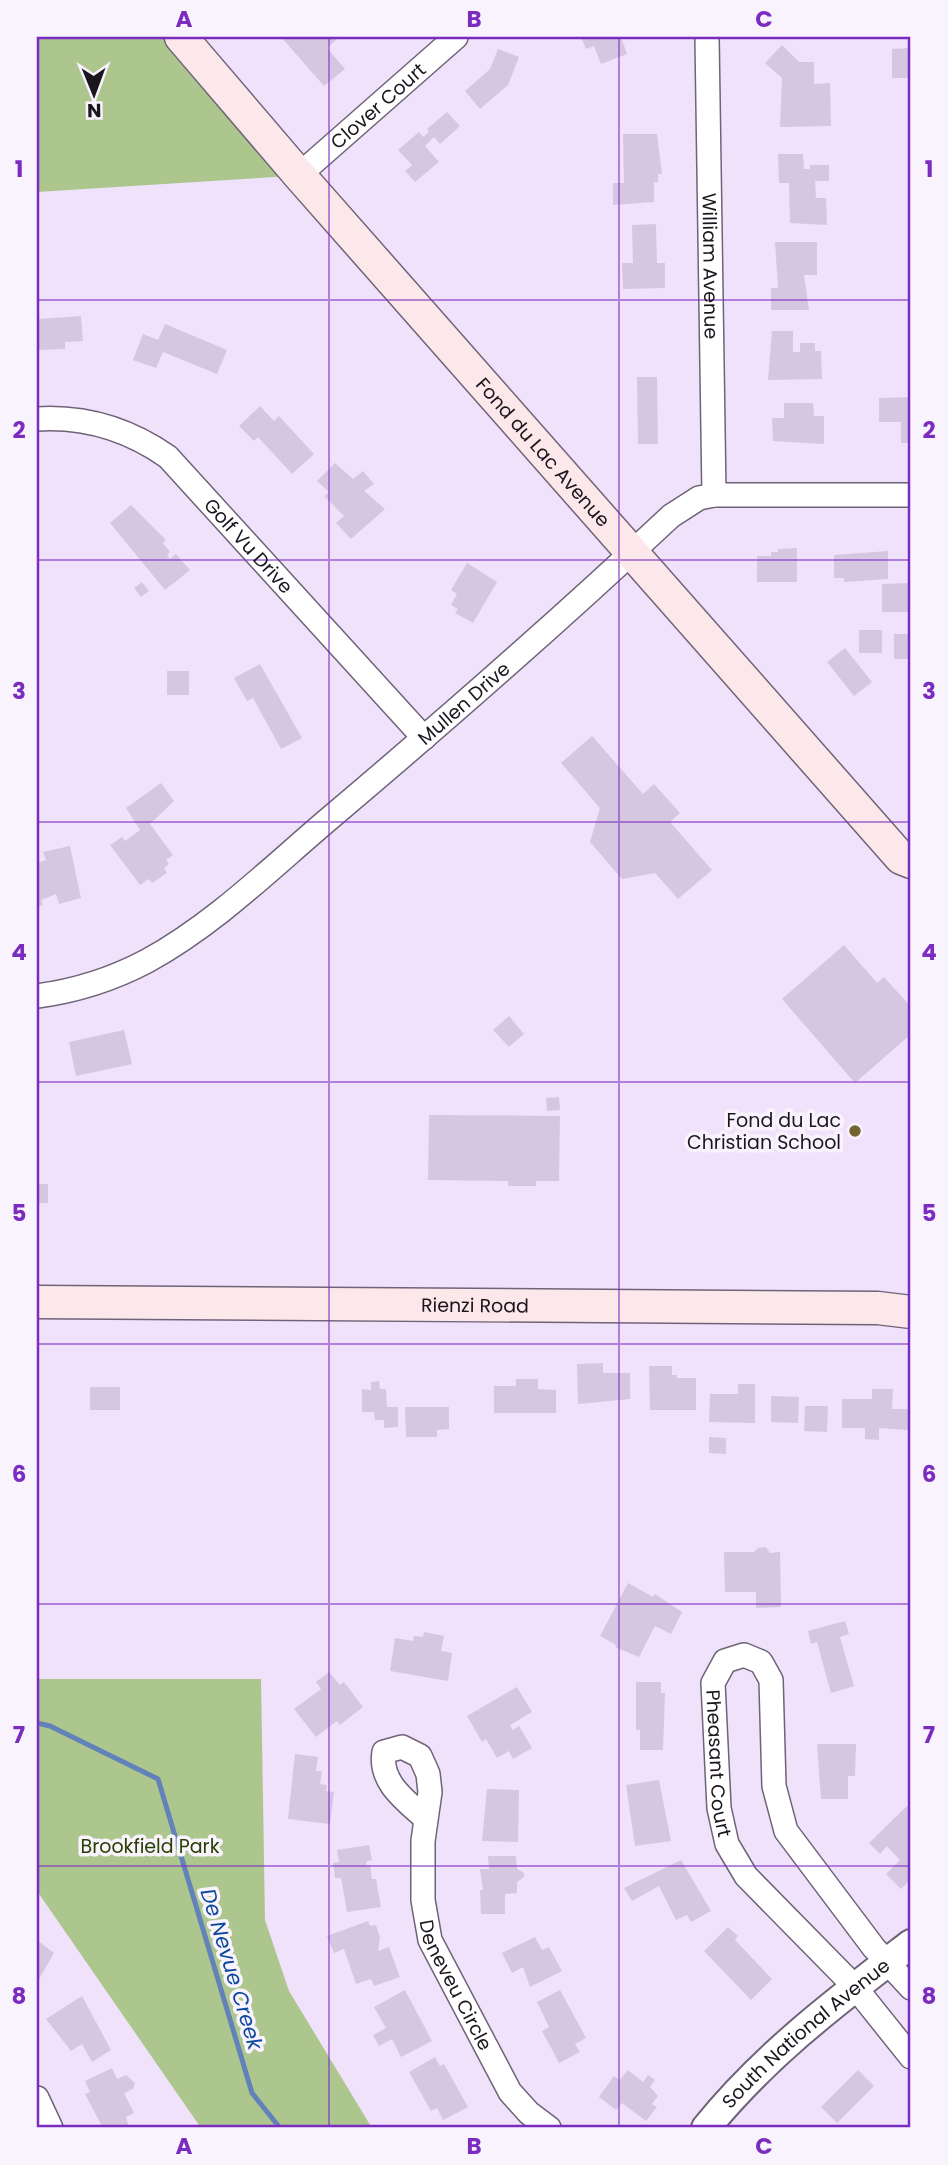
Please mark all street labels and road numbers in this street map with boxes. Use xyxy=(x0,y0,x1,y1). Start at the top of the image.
street label: Clover Court xyxy=(324,56,432,155)
street label: William Avenue xyxy=(696,193,725,339)
street label: Fond du Lac Avenue xyxy=(470,372,617,533)
street label: Golf Vu Drive xyxy=(198,492,299,599)
street label: Mullen Drive xyxy=(412,655,516,751)
street label: Rienzi Road xyxy=(421,1291,529,1319)
street label: Pheasant Court xyxy=(700,1689,739,1840)
street label: Deneveu Circle xyxy=(413,1918,499,2055)
street label: South National Avenue xyxy=(715,1952,895,2114)

